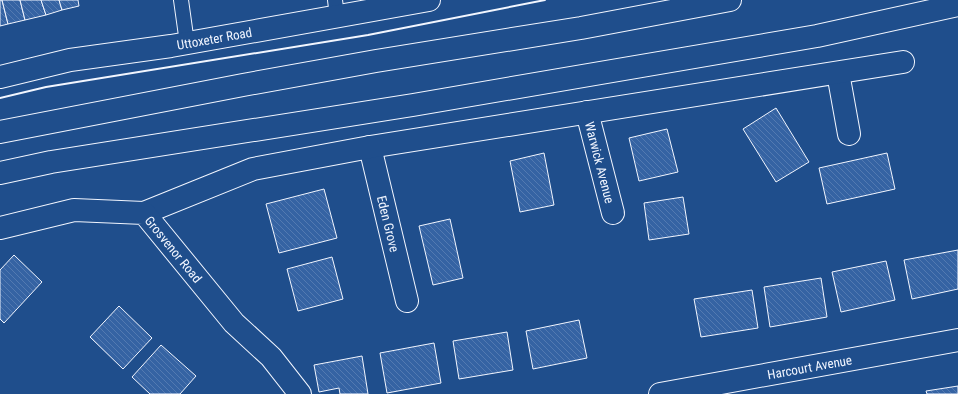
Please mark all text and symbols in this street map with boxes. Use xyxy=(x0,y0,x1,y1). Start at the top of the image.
street label: Uttoxeter Road xyxy=(176,25,253,53)
street label: Warwick Avenue xyxy=(582,120,617,205)
street label: Eden Grove xyxy=(374,194,402,254)
street label: Grosvenor Road xyxy=(142,213,205,286)
street label: Harcourt Avenue xyxy=(766,352,853,382)

